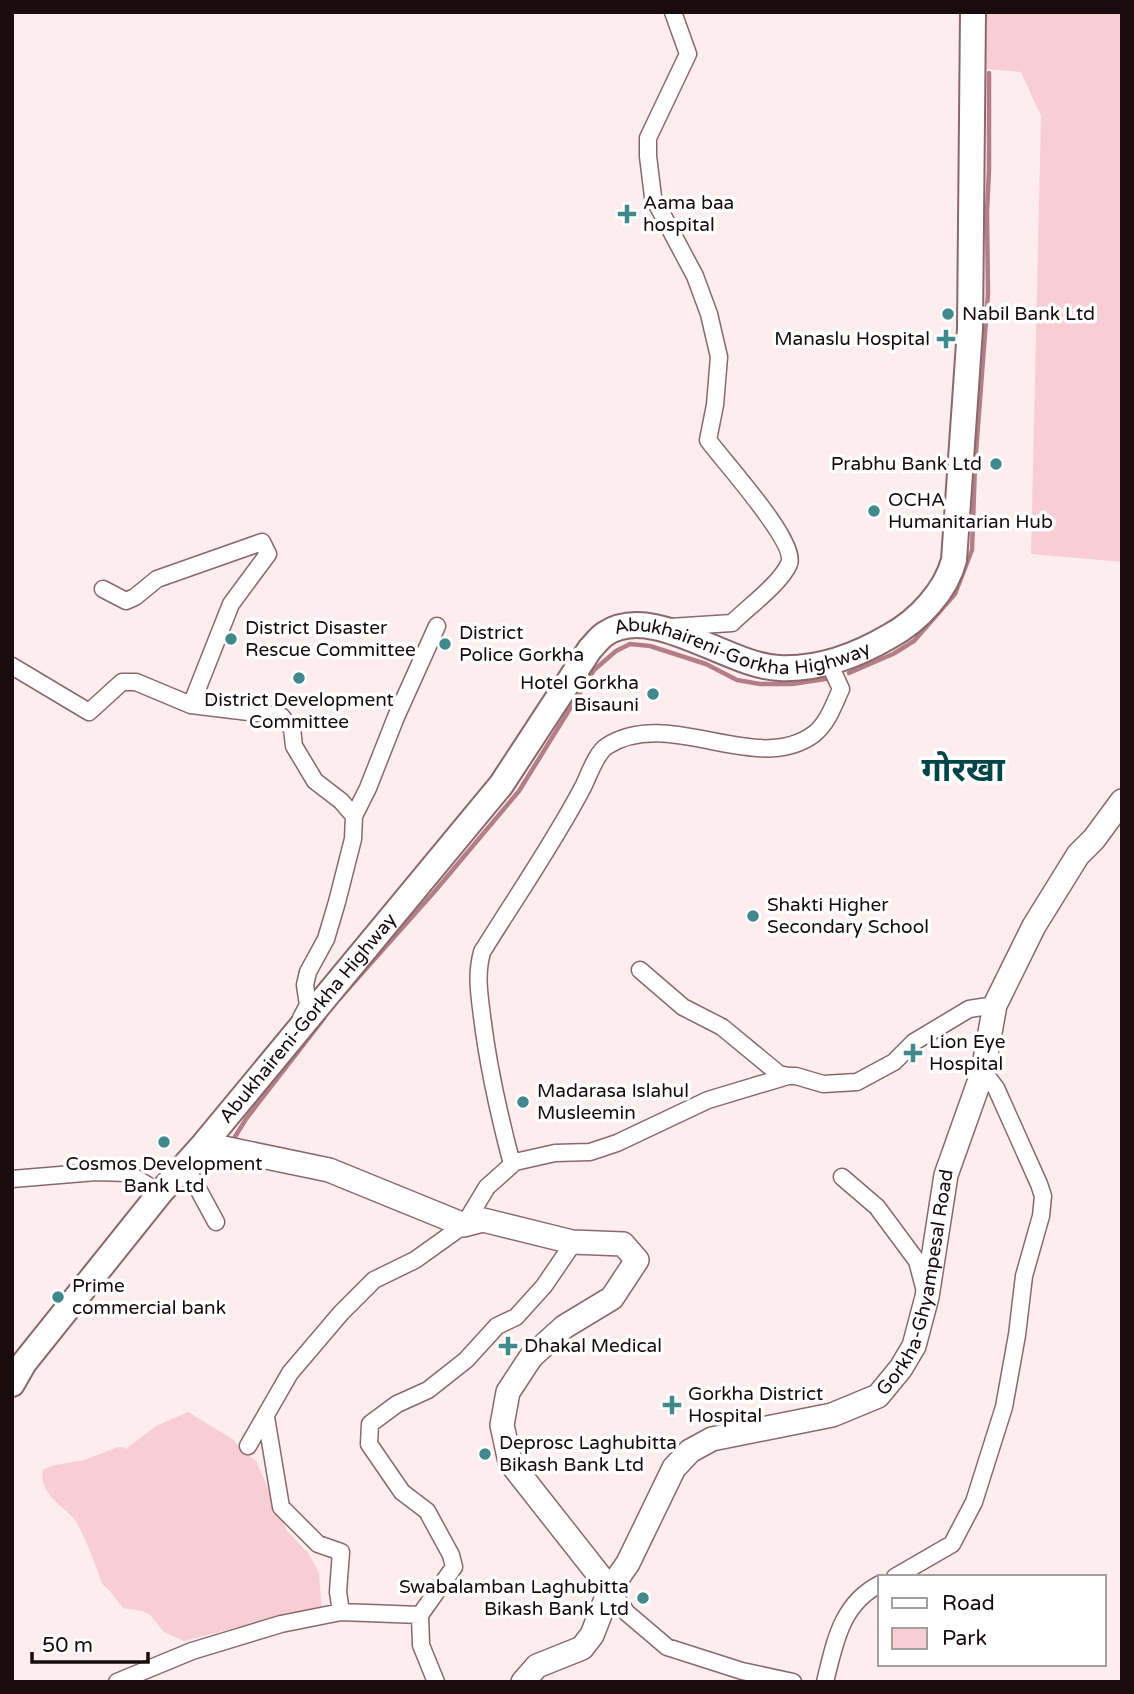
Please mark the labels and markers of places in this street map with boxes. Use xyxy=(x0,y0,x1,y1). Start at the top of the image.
place label: Aama baa hospital xyxy=(643,192,734,236)
marker: Aama baa hospital xyxy=(617,204,637,224)
place label: Nabil Bank Ltd xyxy=(962,303,1095,325)
marker: Nabil Bank Ltd xyxy=(940,306,956,322)
place label: Manaslu Hospital xyxy=(774,328,930,350)
marker: Manaslu Hospital xyxy=(936,329,956,349)
place label: Prabhu Bank Ltd xyxy=(831,453,982,475)
marker: Prabhu Bank Ltd xyxy=(988,456,1004,472)
place label: OCHA Humanitarian Hub xyxy=(888,489,1053,533)
marker: OCHA Humanitarian Hub xyxy=(866,503,882,519)
place label: District Disaster Rescue Committee xyxy=(245,617,416,661)
place label: District Police Gorkha xyxy=(459,622,584,666)
marker: District Disaster Rescue Committee xyxy=(223,631,239,647)
marker: District Police Gorkha xyxy=(437,636,453,652)
marker: District Development Committee xyxy=(291,670,307,686)
place label: Hotel Gorkha Bisauni xyxy=(520,672,639,716)
marker: Hotel Gorkha Bisauni xyxy=(645,686,661,702)
place label: District Development Committee xyxy=(204,689,394,733)
place label: Shakti Higher Secondary School xyxy=(767,894,929,938)
marker: Shakti Higher Secondary School xyxy=(745,908,761,924)
place label: Lion Eye Hospital xyxy=(929,1031,1005,1075)
marker: Lion Eye Hospital xyxy=(903,1043,923,1063)
place label: Madarasa Islahul Musleemin xyxy=(537,1080,689,1124)
marker: Madarasa Islahul Musleemin xyxy=(515,1094,531,1110)
marker: Cosmos Development Bank Ltd xyxy=(156,1134,172,1150)
place label: Cosmos Development Bank Ltd xyxy=(66,1153,262,1197)
place label: Prime commercial bank xyxy=(72,1275,226,1319)
marker: Prime commercial bank xyxy=(50,1289,66,1305)
place label: Dhakal Medical xyxy=(524,1335,662,1357)
marker: Dhakal Medical xyxy=(498,1336,518,1356)
place label: Gorkha District Hospital xyxy=(688,1383,823,1427)
marker: Gorkha District Hospital xyxy=(662,1395,682,1415)
place label: Deprosc Laghubitta Bikash Bank Ltd xyxy=(499,1432,677,1476)
marker: Deprosc Laghubitta Bikash Bank Ltd xyxy=(477,1446,493,1462)
place label: Swabalamban Laghubitta Bikash Bank Ltd xyxy=(399,1576,629,1620)
marker: Swabalamban Laghubitta Bikash Bank Ltd xyxy=(635,1590,651,1606)

